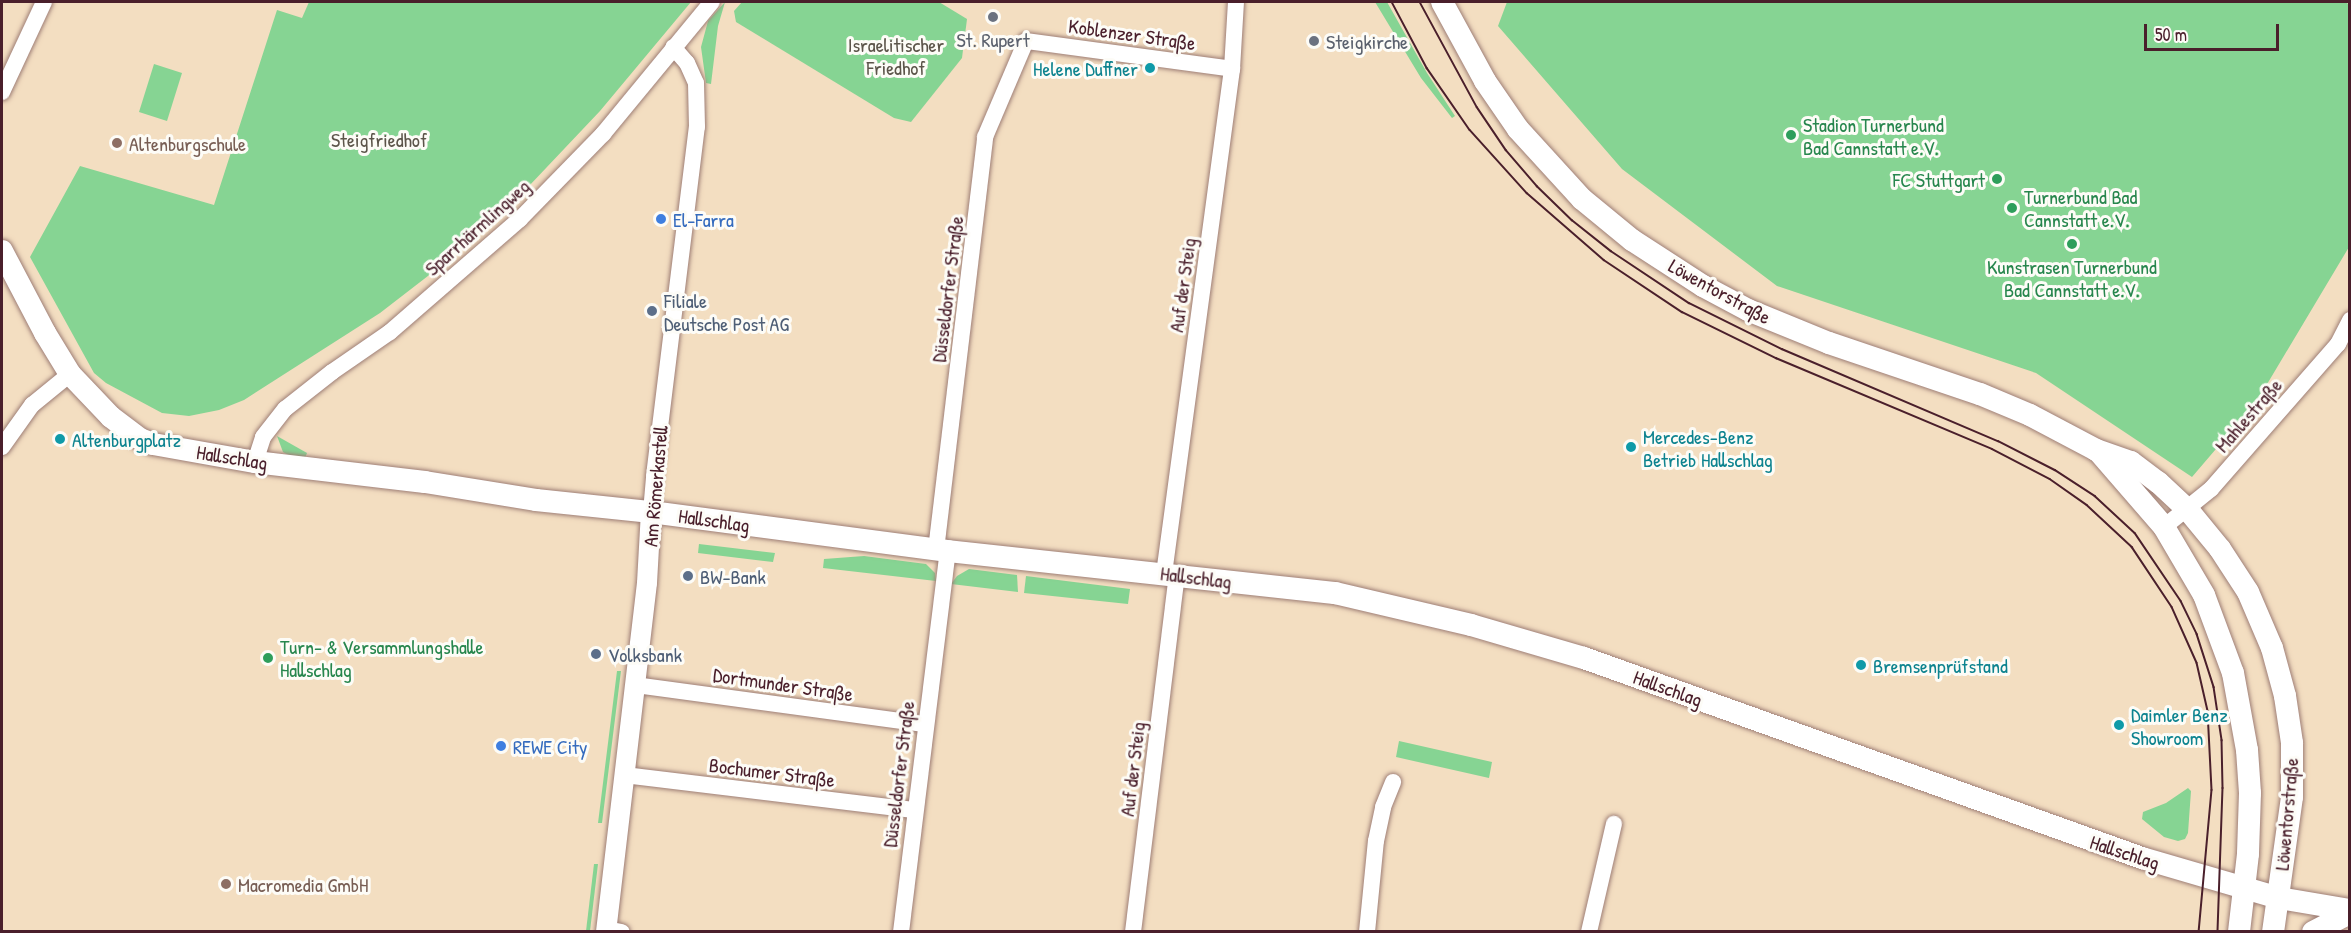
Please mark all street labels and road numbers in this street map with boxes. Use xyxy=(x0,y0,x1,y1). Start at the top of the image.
street label: Koblenzer Straße xyxy=(1067,13,1197,55)
street label: Sparrhärmlingweg xyxy=(420,174,534,280)
street label: Düsseldorfer Straße xyxy=(926,214,968,364)
street label: Auf der Steig xyxy=(1164,236,1200,334)
street label: Löwentorstraße xyxy=(1665,253,1775,329)
street label: Mahlestraße xyxy=(2209,373,2287,457)
street label: Am Römerkastell xyxy=(638,424,672,548)
street label: Hallschlag xyxy=(195,440,269,474)
street label: Hallschlag xyxy=(677,503,751,537)
street label: Hallschlag xyxy=(1159,561,1233,593)
street label: Dortmunder Straße xyxy=(712,662,854,706)
street label: Hallschlag xyxy=(1630,664,1706,712)
street label: Düsseldorfer Straße xyxy=(877,699,919,849)
street label: Auf der Steig xyxy=(1114,720,1150,818)
street label: Bochumer Straße xyxy=(708,752,836,792)
street label: Löwentorstraße xyxy=(2269,757,2303,871)
street label: Hallschlag xyxy=(2087,830,2163,874)

